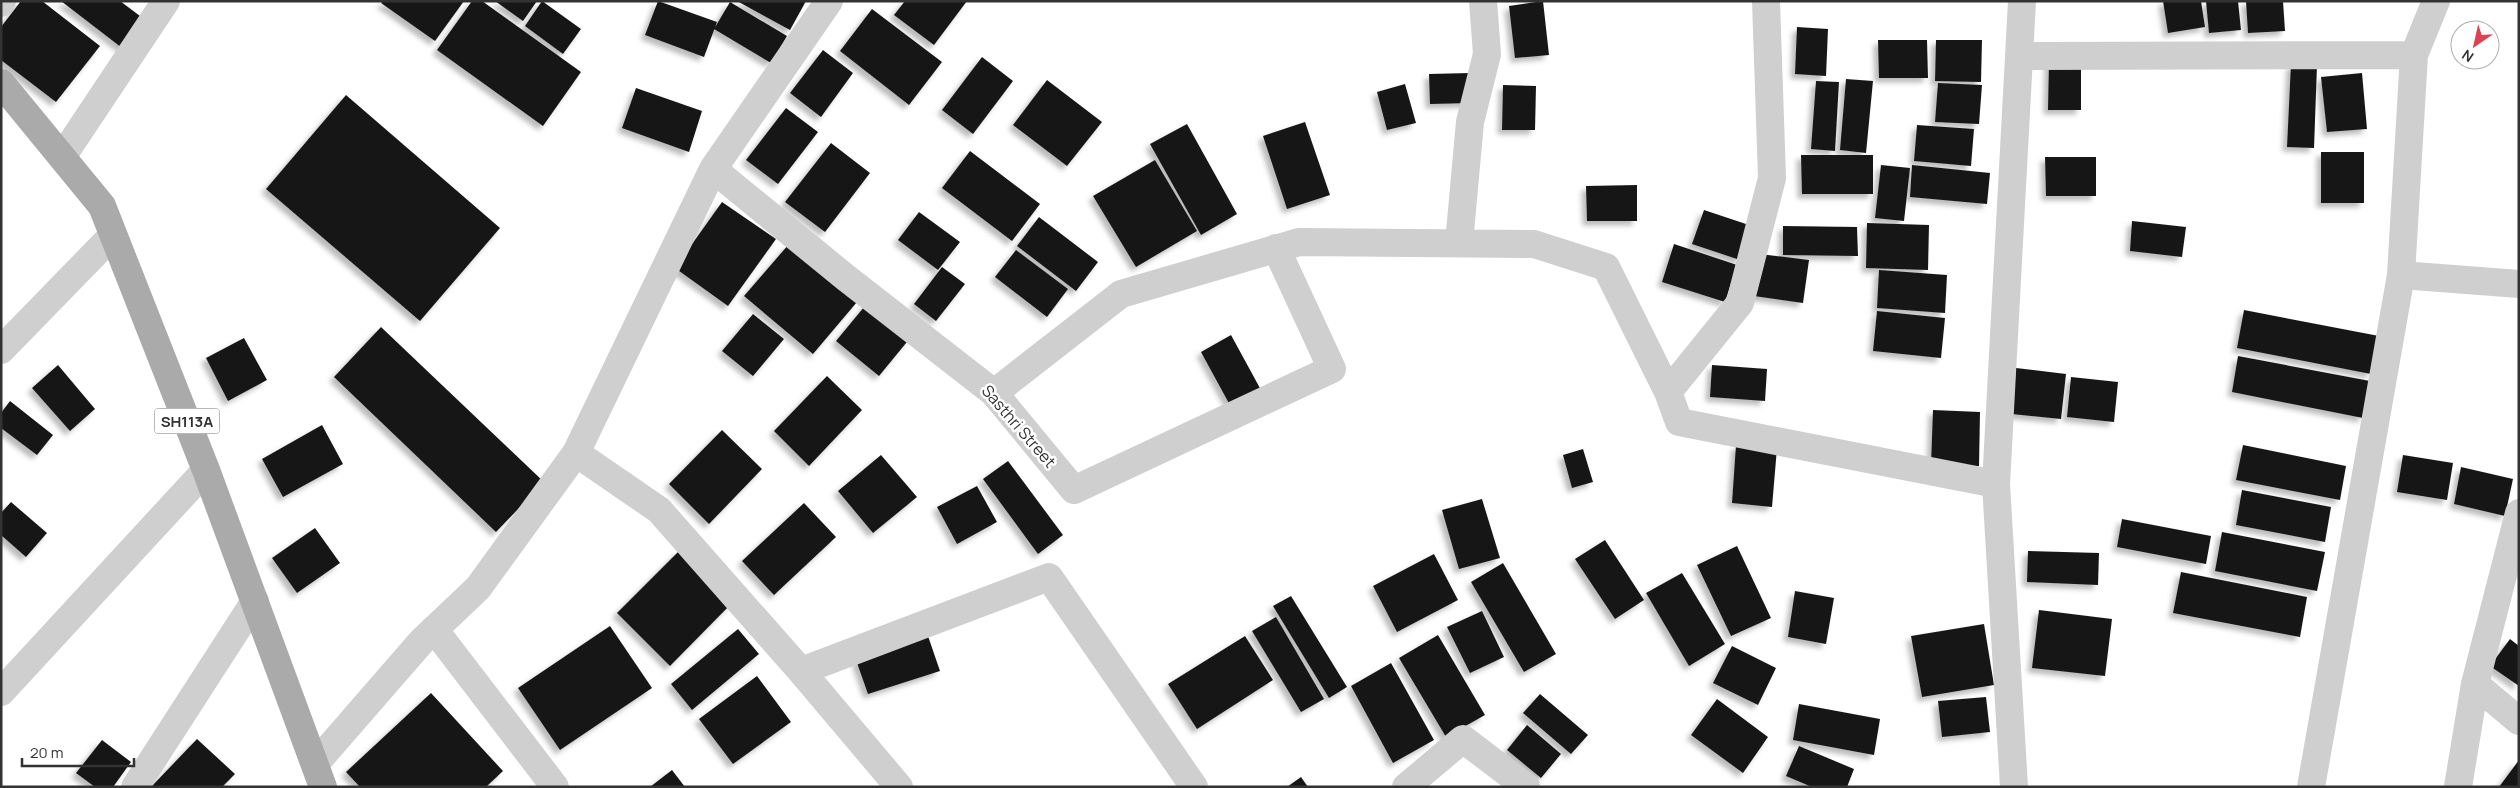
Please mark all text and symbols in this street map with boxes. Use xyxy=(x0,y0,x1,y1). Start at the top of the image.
north arrow xyxy=(2450,20,2500,70)
text: N xyxy=(2458,46,2477,67)
street label: Sasthri Street xyxy=(977,380,1061,472)
road number: SH113A xyxy=(154,408,220,434)
scale bar xyxy=(22,736,135,768)
text: 20 m xyxy=(30,742,63,763)

